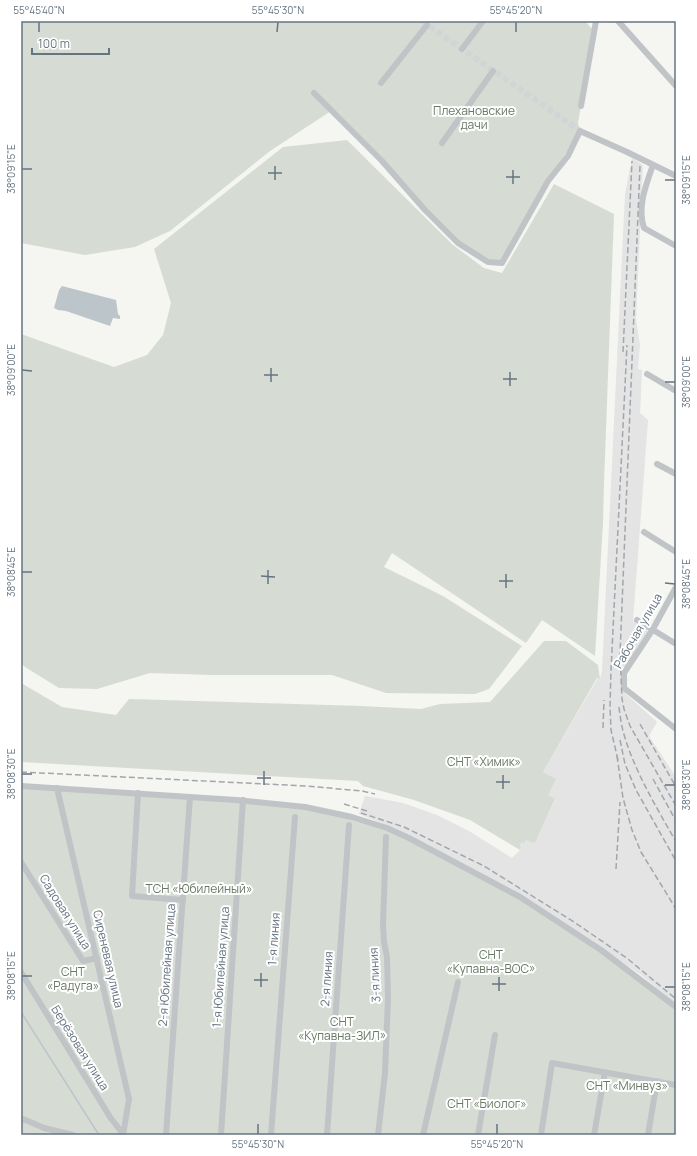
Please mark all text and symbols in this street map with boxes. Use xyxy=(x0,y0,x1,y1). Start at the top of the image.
text: 55°45'40"N xyxy=(13,3,65,17)
text: 55°45'30"N xyxy=(252,3,304,17)
text: 55°45'20"N xyxy=(490,3,542,17)
scale bar xyxy=(32,30,109,56)
text: 100 m xyxy=(38,35,70,52)
park label: Плехановские дачи xyxy=(433,102,515,133)
text: 38°09'15"E xyxy=(4,144,18,194)
text: 38°09'15"E xyxy=(679,155,693,205)
text: 38°09'00"E xyxy=(4,344,18,396)
text: 38°09'00"E xyxy=(679,356,693,408)
text: 38°08'45"E xyxy=(4,547,18,597)
text: 38°08'45"E xyxy=(679,559,693,609)
street label: Рабочая улица xyxy=(609,590,666,671)
text: 38°08'30"E xyxy=(4,748,18,800)
park label: СНТ «Химик» xyxy=(447,753,521,770)
text: 38°08'30"E xyxy=(679,759,693,811)
street label: Садовая улица xyxy=(36,871,95,953)
park label: ТСН «Юбилейный» xyxy=(146,880,252,897)
street label: 2-я Юбилейная улица xyxy=(154,903,179,1027)
street label: 1-я Юбилейная улица xyxy=(208,906,233,1028)
street label: Сиреневая улица xyxy=(89,908,128,1009)
street label: 1-я линия xyxy=(263,912,284,966)
park label: СНТ «Купавна-ВОС» xyxy=(446,946,536,977)
street label: 3-я линия xyxy=(365,947,384,1003)
text: 38°08'15"E xyxy=(4,951,18,1001)
street label: 2-я линия xyxy=(316,951,337,1007)
text: 38°08'15"E xyxy=(679,962,693,1012)
park label: СНТ «Радуга» xyxy=(47,963,99,994)
street label: Берёзовая улица xyxy=(47,1002,113,1094)
park label: СНТ «Купавна-ЗИЛ» xyxy=(298,1013,386,1044)
park label: СНТ «Минвуз» xyxy=(586,1077,668,1094)
park label: СНТ «Биолог» xyxy=(447,1095,527,1112)
text: 55°45'30"N xyxy=(232,1137,284,1151)
text: 55°45'20"N xyxy=(471,1137,523,1151)

